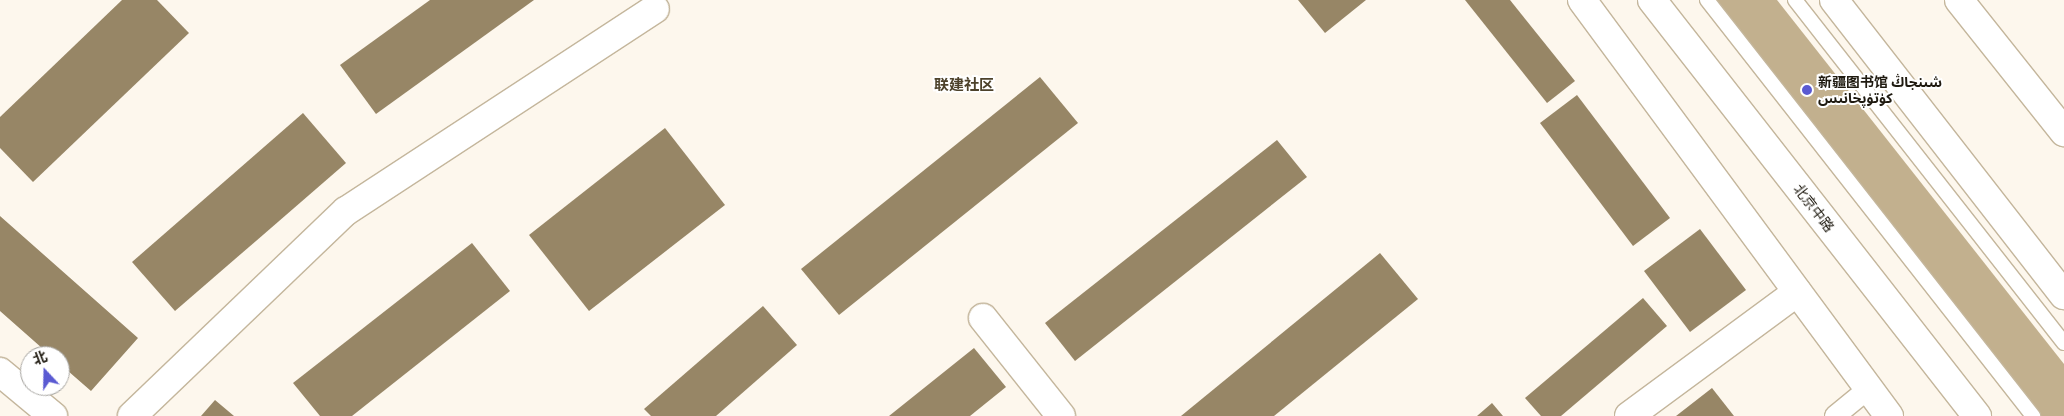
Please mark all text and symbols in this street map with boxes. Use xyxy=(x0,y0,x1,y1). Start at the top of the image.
place label: 新疆图书馆 شىنجاڭ كۈتۈپخانىس xyxy=(1818,74,1942,106)
district label: 联建社区 xyxy=(934,77,994,95)
marker: 新疆图书馆 شىنجاڭ كۈتۈپخانىس xyxy=(1800,83,1814,97)
street label: 北京中路 xyxy=(1790,181,1838,235)
north arrow xyxy=(20,346,70,396)
text: 北 xyxy=(31,348,49,368)

